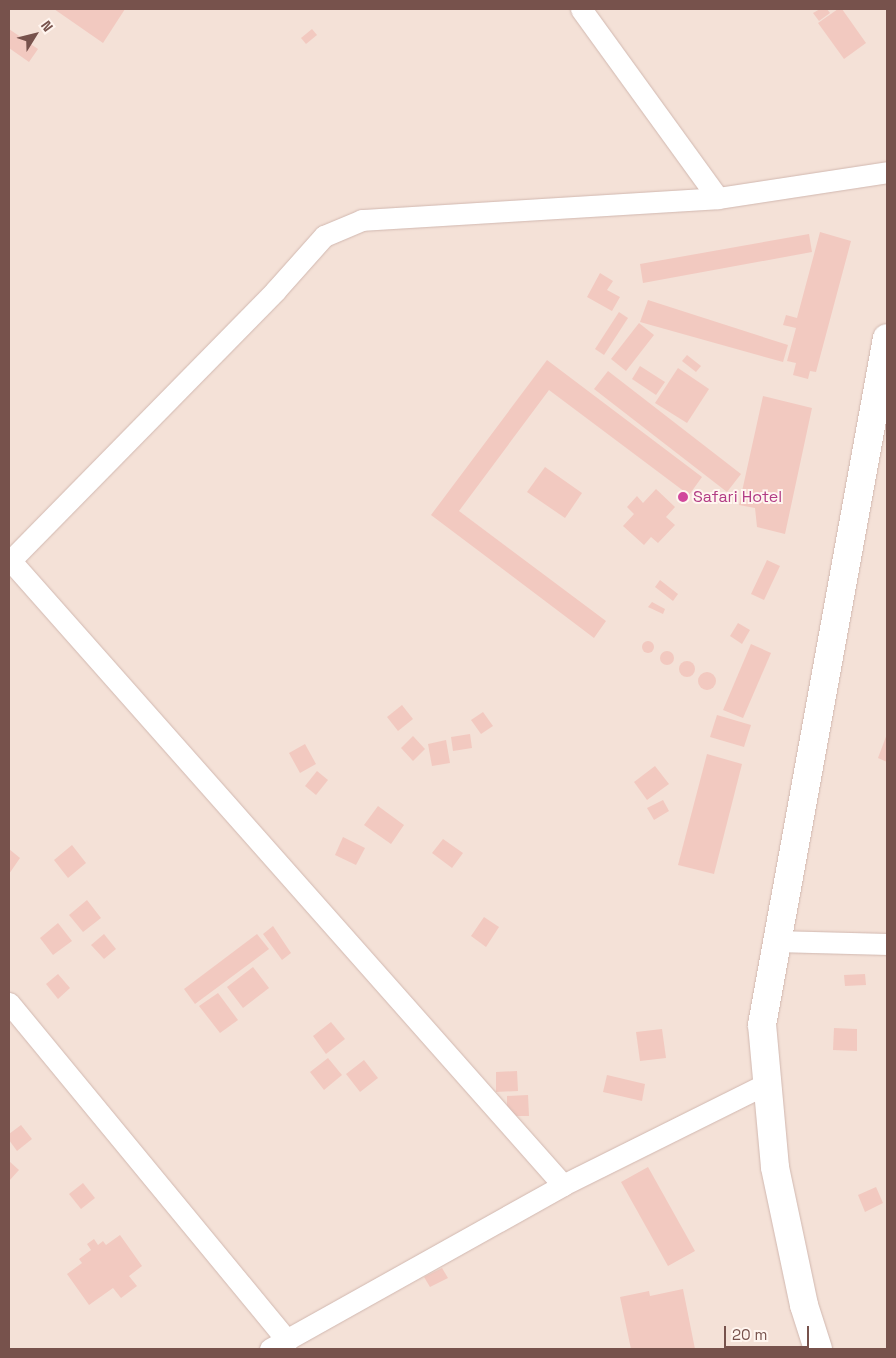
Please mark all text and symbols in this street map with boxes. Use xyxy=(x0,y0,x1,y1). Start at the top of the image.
north arrow xyxy=(10,10,60,60)
text: N xyxy=(37,17,57,35)
place label: Safari Hotel xyxy=(693,487,782,507)
marker: Safari Hotel xyxy=(677,491,689,503)
scale bar xyxy=(726,1316,811,1348)
text: 20 m xyxy=(732,1325,767,1344)

